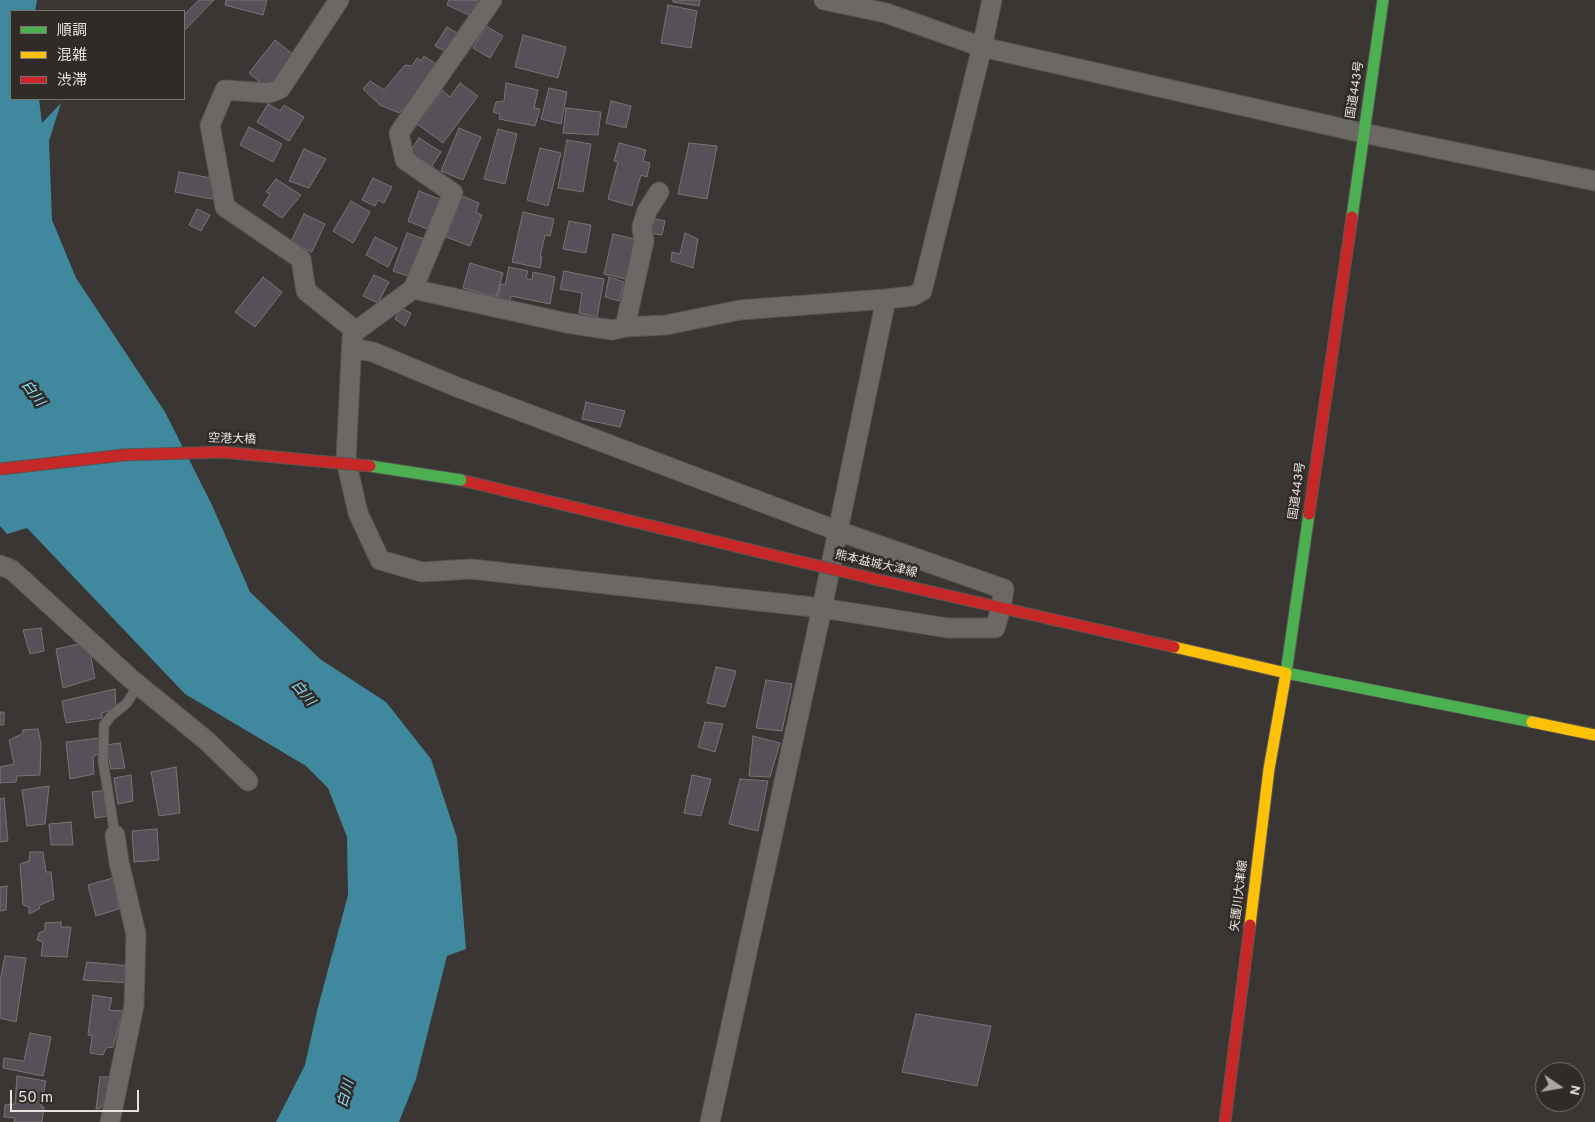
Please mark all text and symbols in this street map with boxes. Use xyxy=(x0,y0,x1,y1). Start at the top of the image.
legend xyxy=(10,10,185,100)
text: 順調 xyxy=(57,22,87,41)
text: 混雑 xyxy=(57,47,87,66)
street label: 国道443号 xyxy=(1344,60,1368,120)
text: 渋滞 xyxy=(57,72,87,91)
water label: 白川 xyxy=(17,378,47,410)
street label: 空港大橋 xyxy=(208,432,256,448)
street label: 国道443号 xyxy=(1287,461,1309,521)
street label: 熊本益城大津線 xyxy=(833,549,919,581)
water label: 白川 xyxy=(287,678,317,710)
street label: 矢護川大津線 xyxy=(1228,859,1252,933)
north arrow xyxy=(1535,1062,1585,1112)
water label: 白川 xyxy=(335,1078,359,1110)
scale bar xyxy=(12,1080,141,1112)
text: N xyxy=(1565,1083,1584,1097)
text: 50 m xyxy=(18,1089,53,1108)

